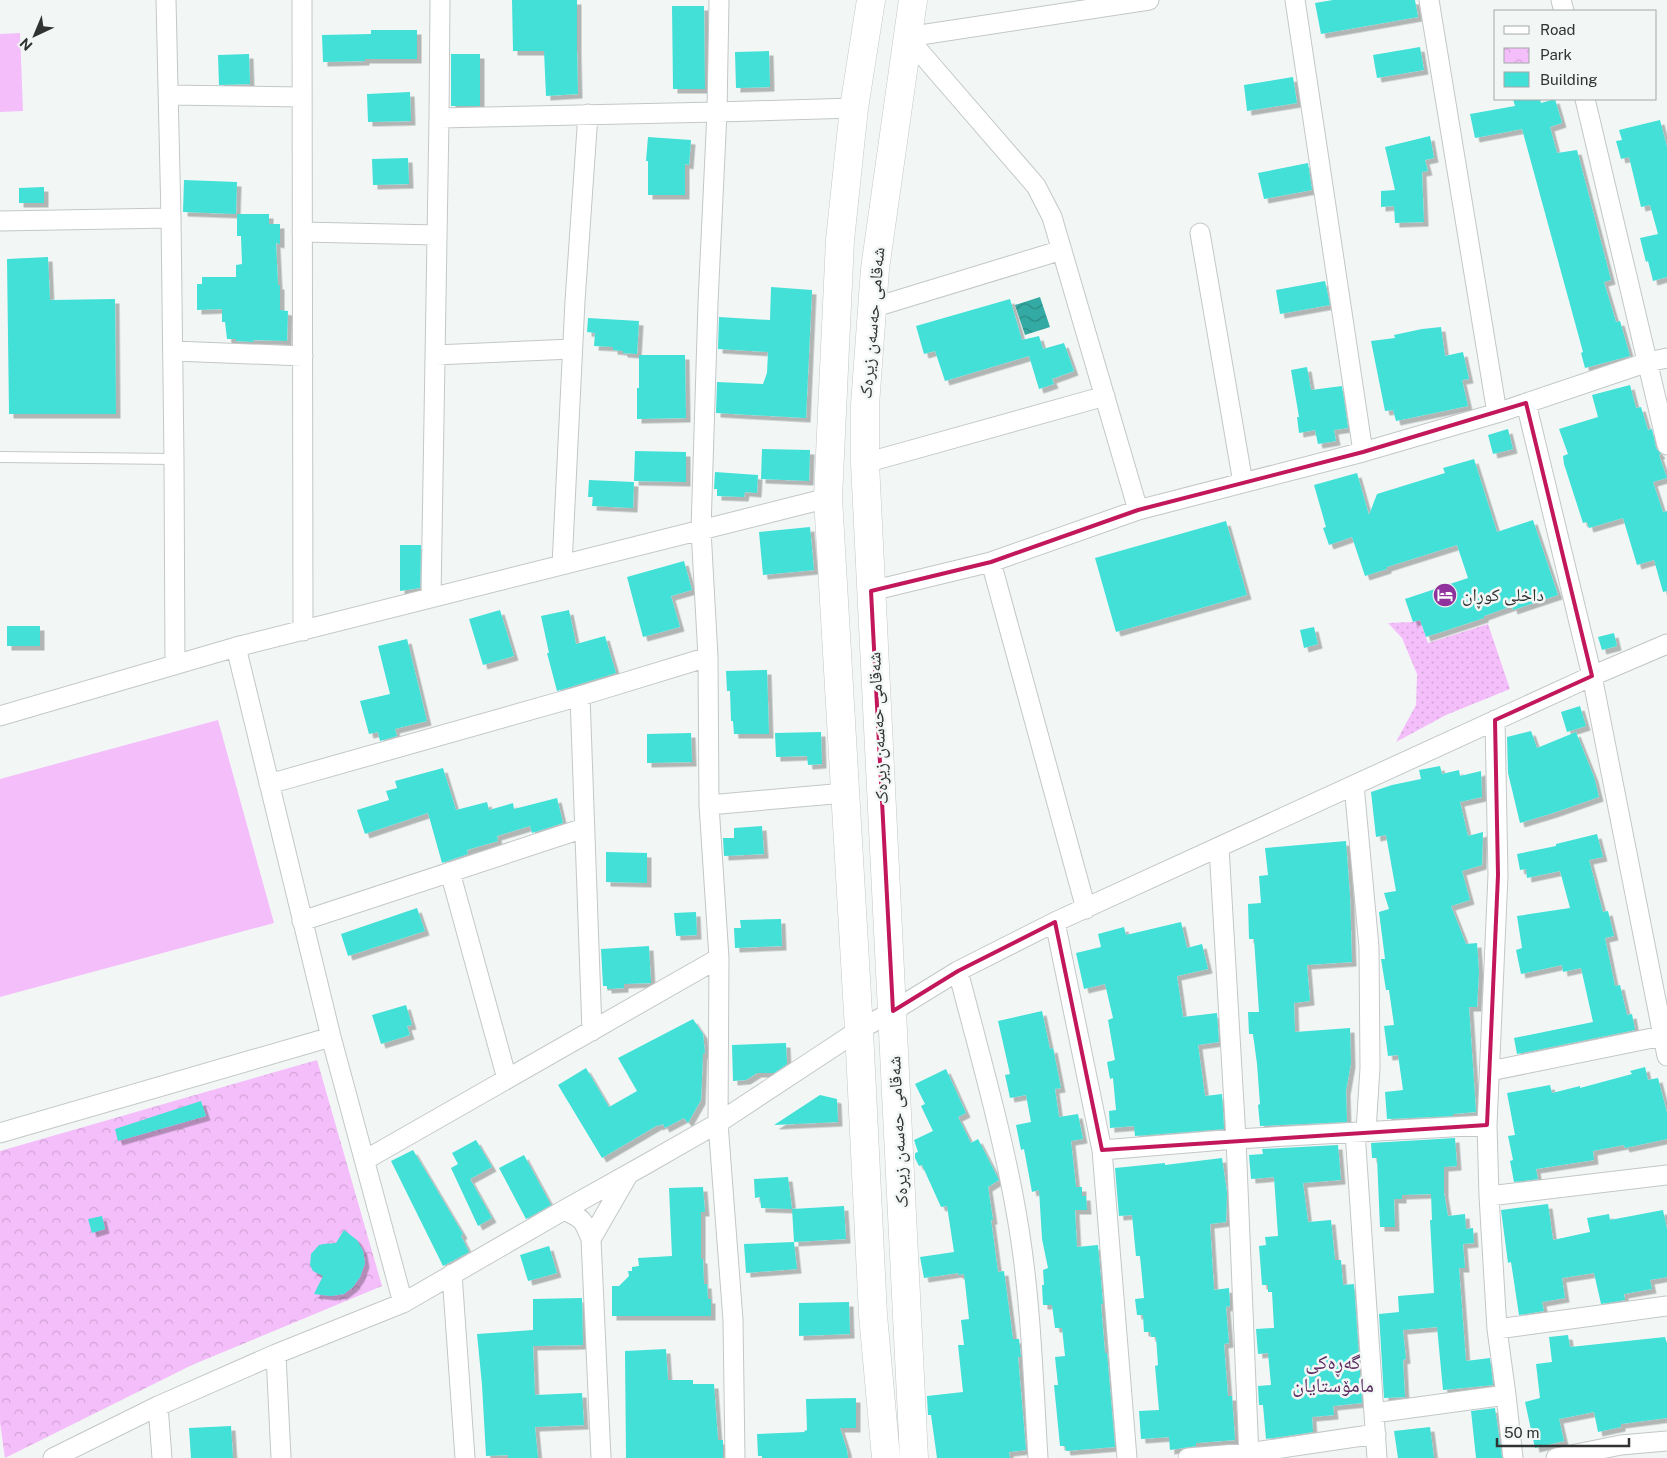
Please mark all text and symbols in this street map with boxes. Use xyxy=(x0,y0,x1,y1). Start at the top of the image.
north arrow xyxy=(10,10,60,60)
legend xyxy=(1494,10,1657,100)
text: Road xyxy=(1540,21,1576,38)
text: N xyxy=(16,35,35,54)
text: Park xyxy=(1540,46,1572,63)
text: Building xyxy=(1540,71,1598,88)
street label: شەقامی حەسەن زیرەک xyxy=(854,246,890,400)
hotel icon: داخلی کوڕان xyxy=(1432,582,1458,608)
place label: داخلی کوڕان xyxy=(1462,584,1544,609)
street label: شەقامی حەسەن زیرەک xyxy=(863,651,893,805)
street label: شەقامی حەسەن زیرەک xyxy=(883,1055,913,1209)
district label: گەڕەکی مامۆستایان xyxy=(1292,1350,1374,1397)
scale bar xyxy=(1497,1416,1630,1448)
text: 50 m xyxy=(1504,1424,1539,1441)

